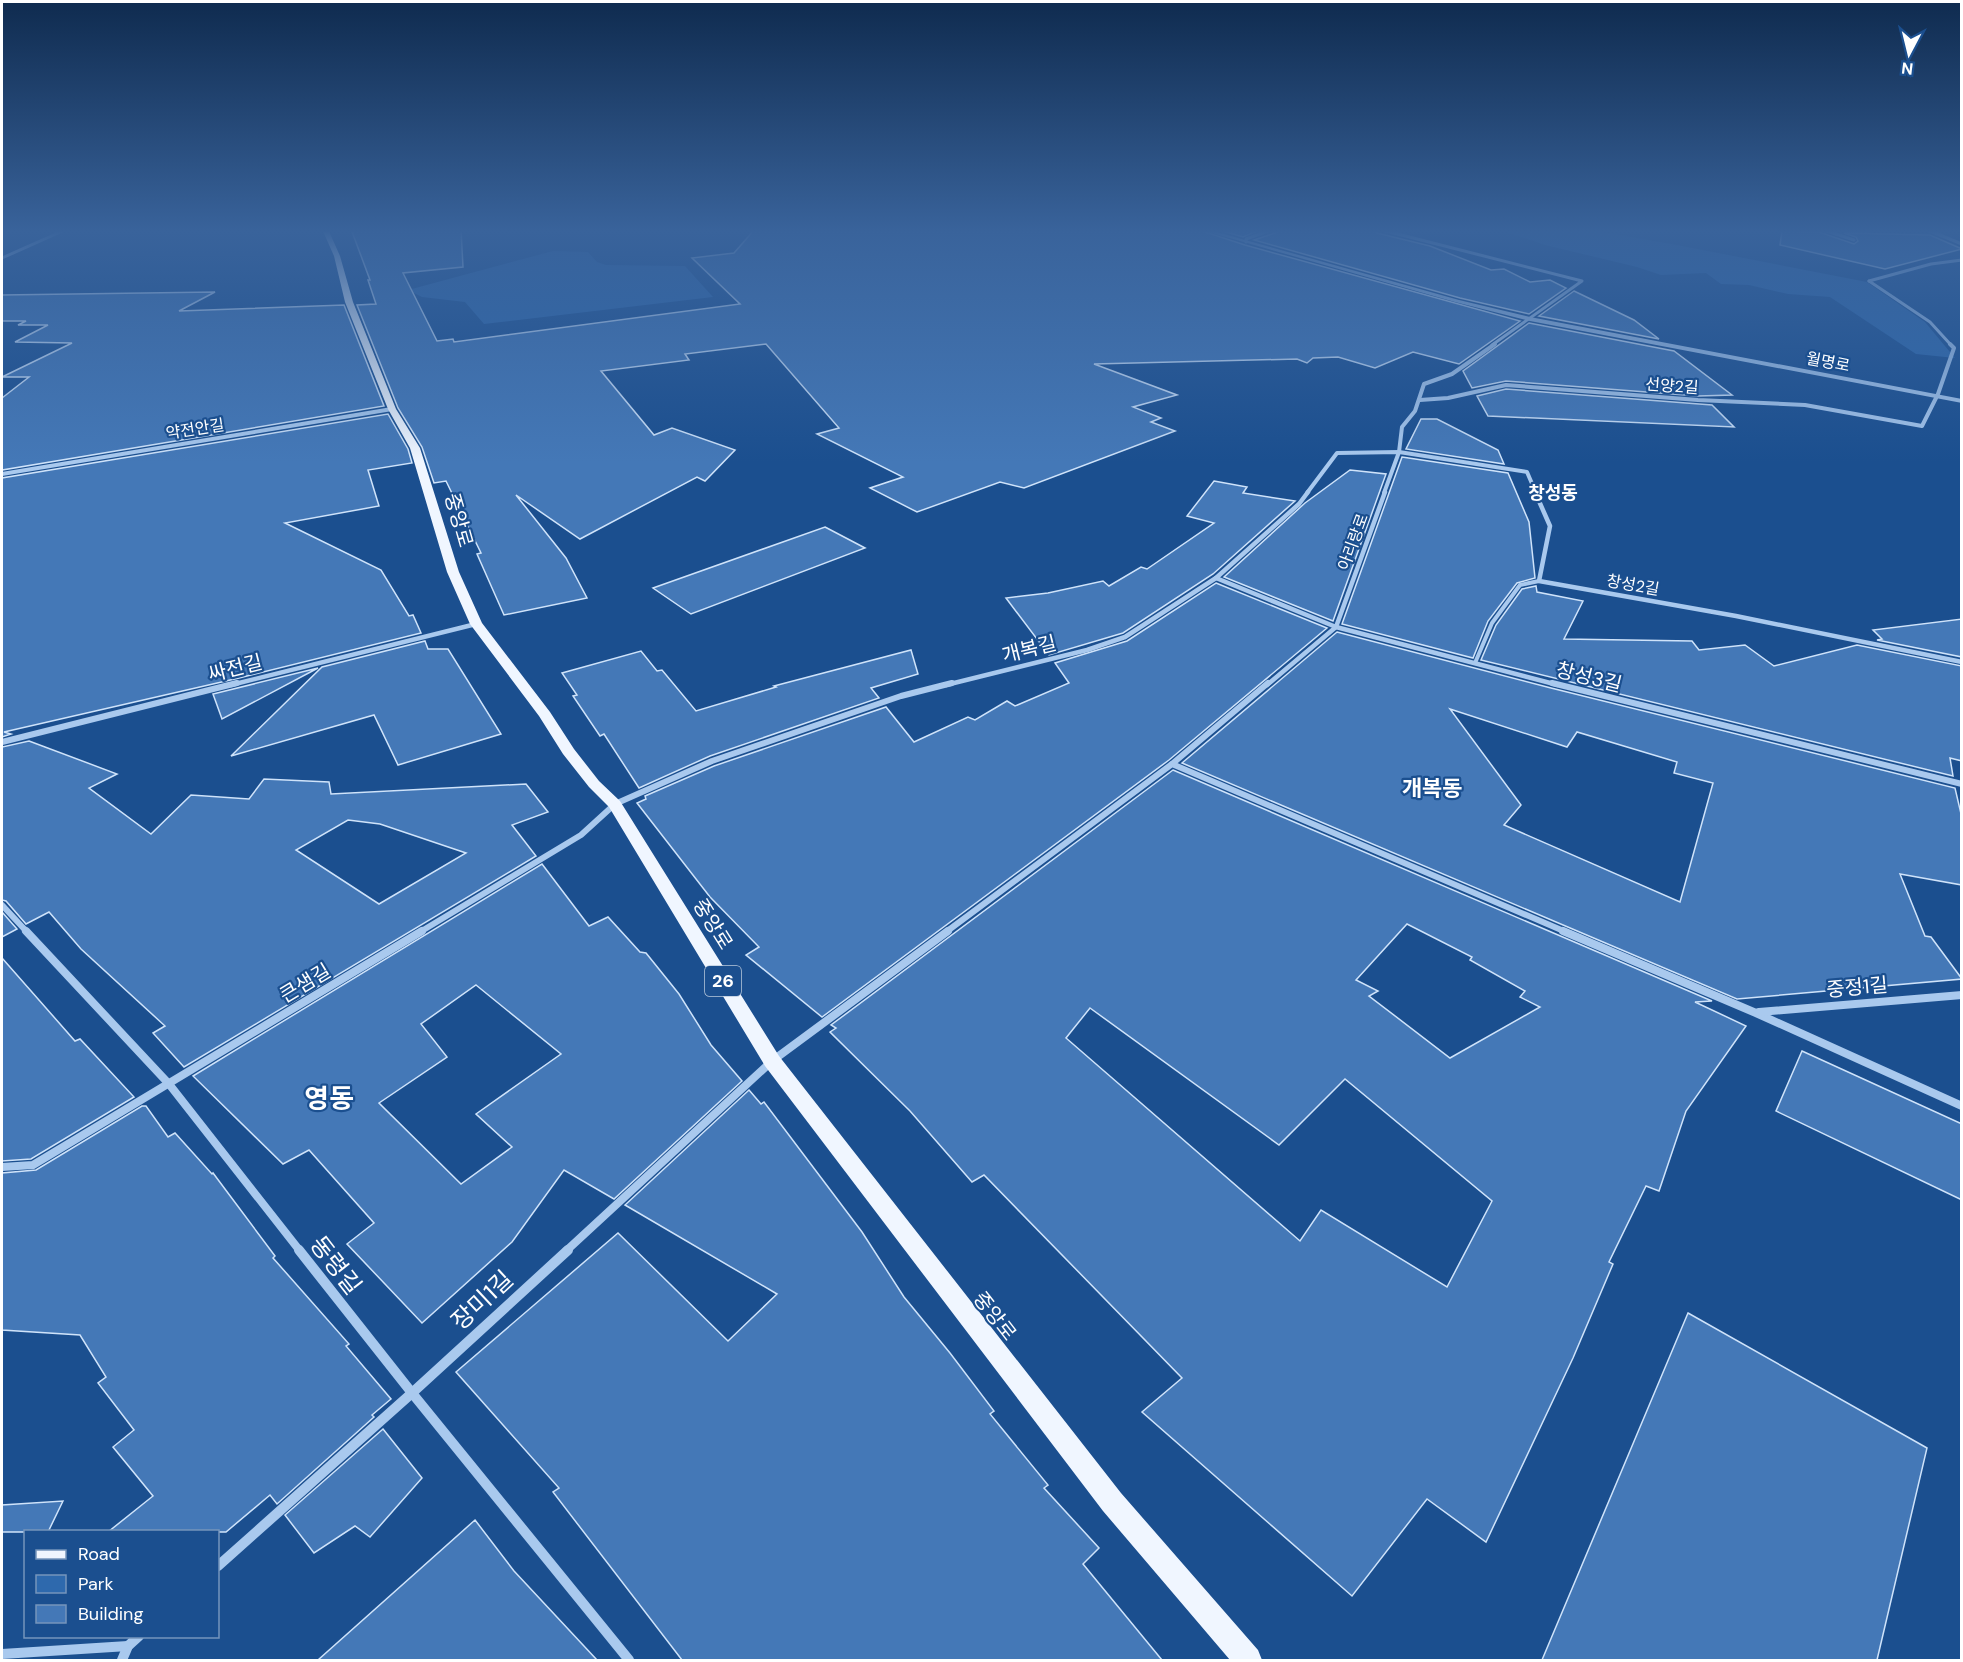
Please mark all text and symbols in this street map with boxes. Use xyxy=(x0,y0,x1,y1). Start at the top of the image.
north arrow xyxy=(1879,24,1939,84)
text: N xyxy=(1900,57,1914,80)
street label: 월명로 xyxy=(1804,347,1852,377)
street label: 선양2길 xyxy=(1645,374,1699,398)
street label: 약전안길 xyxy=(164,414,226,444)
district label: 창성동 xyxy=(1528,481,1578,505)
street label: 중앙로 xyxy=(439,490,479,550)
street label: 아리랑로 xyxy=(1333,510,1373,573)
street label: 창성2길 xyxy=(1605,570,1661,600)
street label: 개복길 xyxy=(999,630,1059,668)
street label: 싸전길 xyxy=(205,649,265,687)
street label: 창성3길 xyxy=(1553,656,1625,698)
district label: 개복동 xyxy=(1402,774,1462,803)
street label: 중앙로 xyxy=(687,894,739,954)
street label: 큰샘길 xyxy=(275,958,335,1008)
road number: 26 xyxy=(705,966,741,996)
street label: 중정1길 xyxy=(1825,971,1889,1003)
district label: 영동 xyxy=(304,1081,354,1116)
street label: 동령길 xyxy=(303,1229,369,1301)
street label: 장미1길 xyxy=(444,1264,520,1336)
street label: 중앙로 xyxy=(968,1286,1022,1346)
legend xyxy=(24,1530,219,1638)
text: Road xyxy=(78,1542,120,1566)
text: Park xyxy=(78,1572,114,1596)
text: Building xyxy=(78,1602,143,1626)

